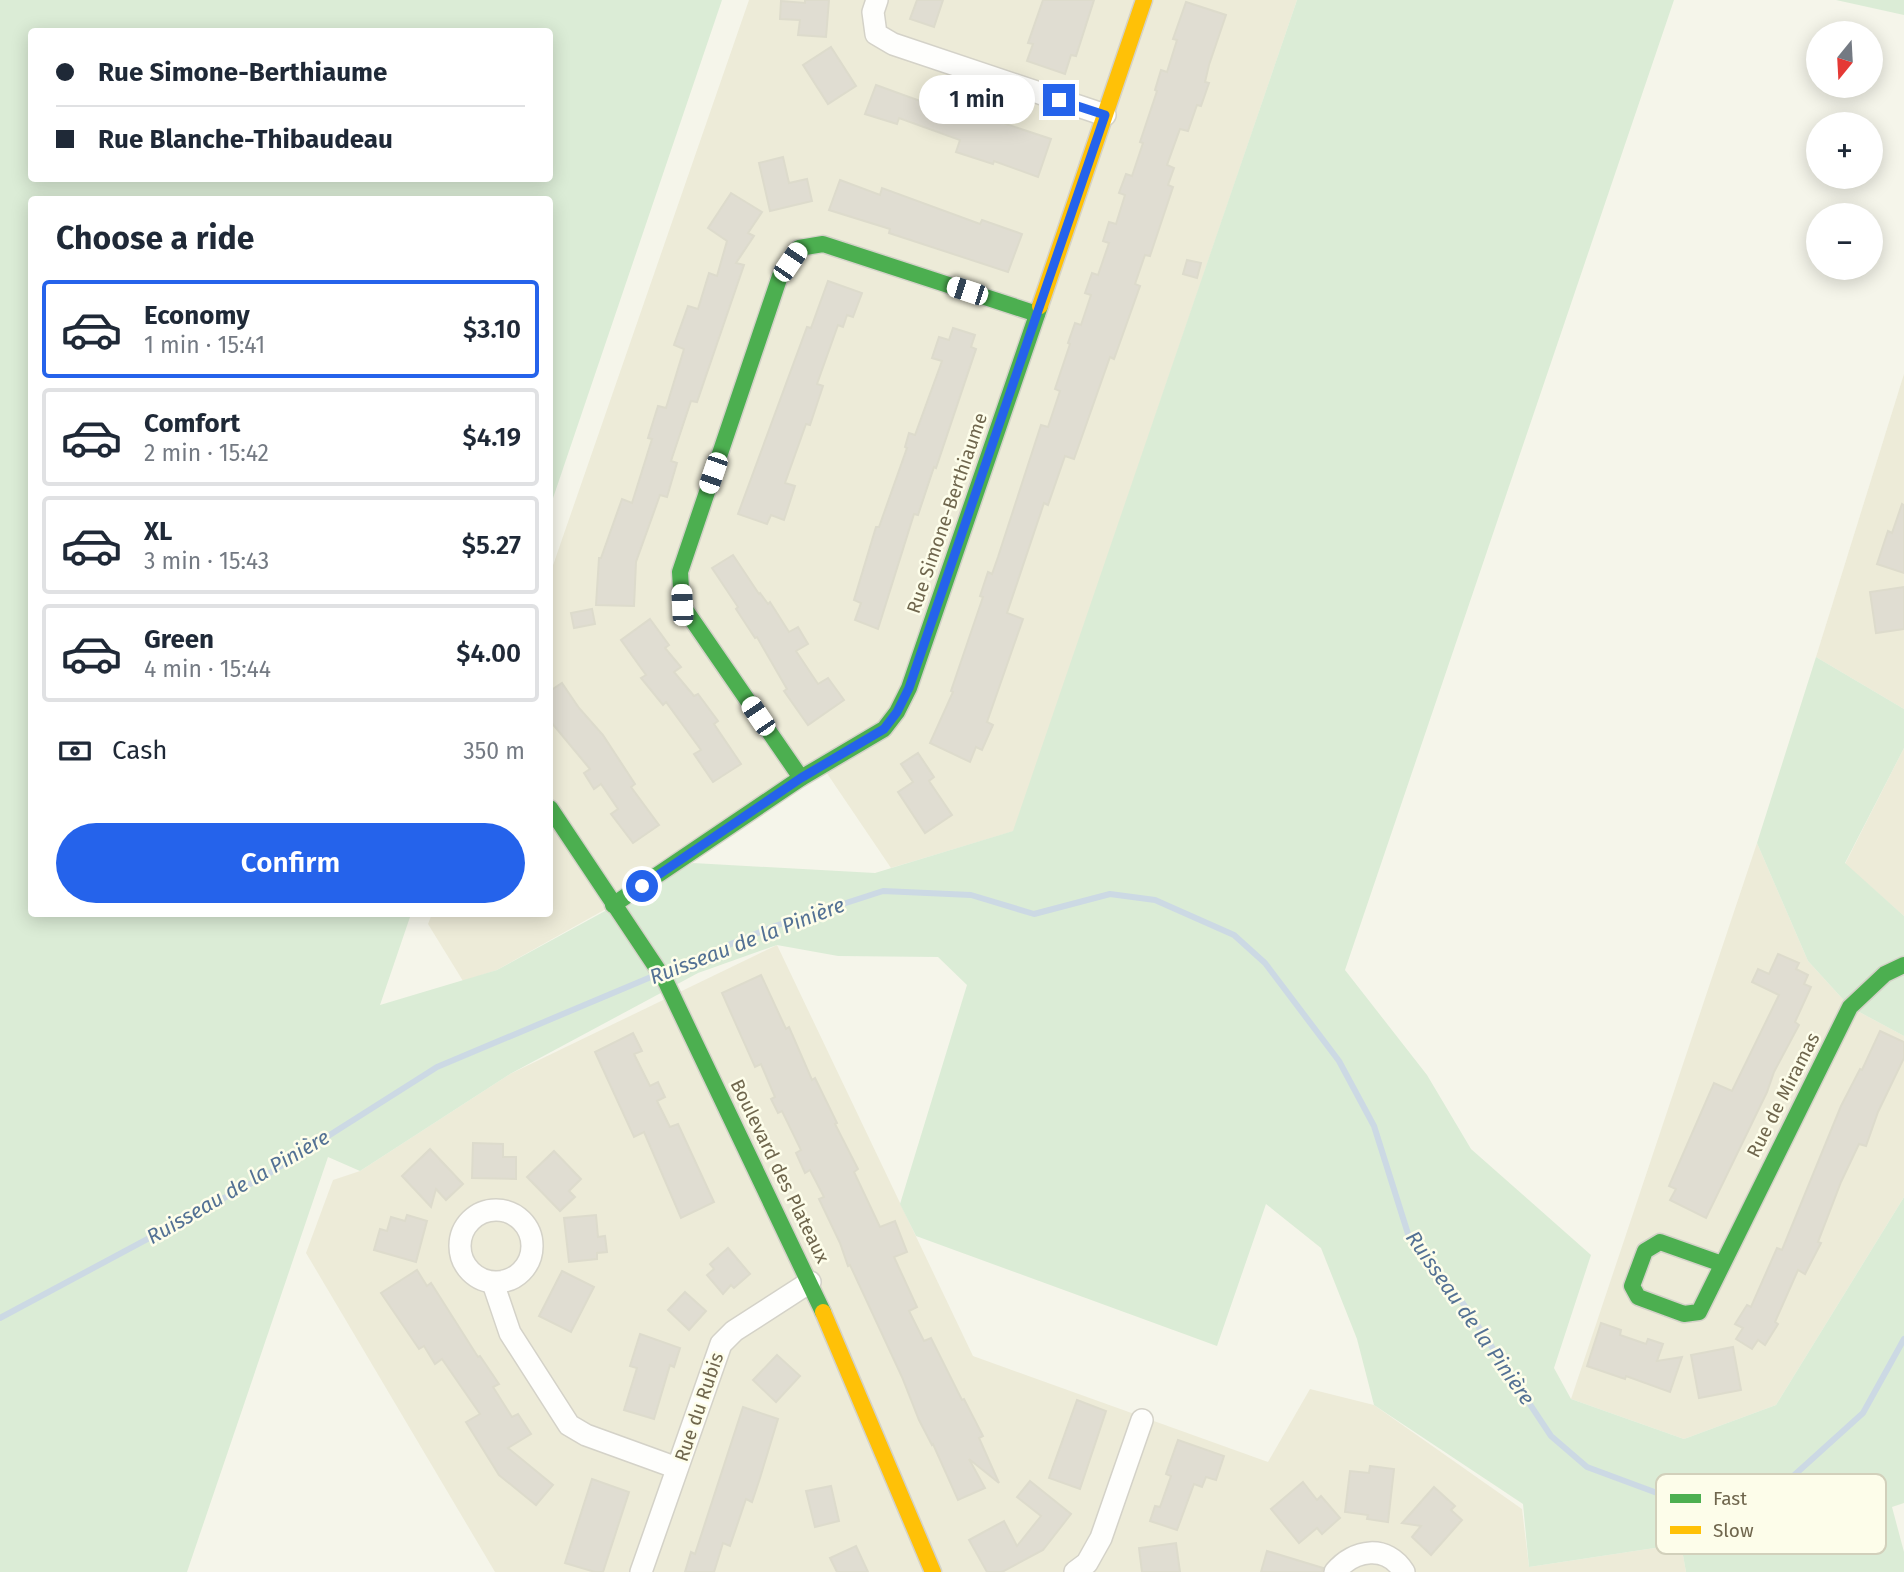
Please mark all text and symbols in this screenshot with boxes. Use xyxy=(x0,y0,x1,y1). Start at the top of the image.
north arrow xyxy=(1806,21,1883,98)
map controls xyxy=(1806,21,1883,280)
text: Rue Simone-Berthiaume xyxy=(98,57,387,88)
callout: 1 min xyxy=(919,76,1034,124)
route end xyxy=(1043,84,1075,116)
text: 1 min xyxy=(949,85,1005,113)
button: + xyxy=(1806,112,1883,189)
text: Rue Blanche-Thibaudeau xyxy=(98,124,393,155)
button: − xyxy=(1806,203,1883,280)
text: Choose a ride xyxy=(56,219,254,257)
car xyxy=(770,239,811,285)
car xyxy=(944,275,991,307)
icon: car xyxy=(60,298,123,361)
text: Economy xyxy=(144,300,250,331)
text: $3.10 xyxy=(463,314,521,345)
text: 1 min · 15:41 xyxy=(144,331,265,359)
icon: car xyxy=(60,406,123,469)
text: Comfort xyxy=(144,408,240,439)
street label: Rue Simone-Berthiaume xyxy=(902,410,992,616)
text: $4.19 xyxy=(462,422,521,453)
text: 2 min · 15:42 xyxy=(144,439,269,467)
car xyxy=(697,450,730,496)
icon: car xyxy=(60,514,123,577)
text: XL xyxy=(144,516,172,547)
text: $5.27 xyxy=(462,530,521,561)
text: 3 min · 15:43 xyxy=(144,547,269,575)
car xyxy=(671,583,694,627)
icon: car xyxy=(60,622,123,685)
text: Green xyxy=(144,624,214,655)
text: $4.00 xyxy=(456,638,521,669)
text: 4 min · 15:44 xyxy=(144,655,271,683)
car xyxy=(738,693,779,739)
icon: cash xyxy=(56,732,94,770)
text: Cash xyxy=(112,735,168,766)
text: 350 m xyxy=(463,737,525,765)
button: Confirm xyxy=(56,823,525,903)
route start xyxy=(626,870,658,902)
water label: Ruisseau de la Pinière xyxy=(646,892,848,990)
street label: Rue de Miramas xyxy=(1742,1029,1824,1161)
street label: Boulevard des Plateaux xyxy=(725,1075,835,1267)
water label: Ruisseau de la Pinière xyxy=(142,1124,334,1250)
water label: Ruisseau de la Pinière xyxy=(1400,1226,1540,1410)
street label: Rue du Rubis xyxy=(670,1349,728,1464)
legend xyxy=(1656,1474,1886,1554)
text: Fast xyxy=(1713,1487,1747,1510)
text: Slow xyxy=(1713,1519,1754,1542)

